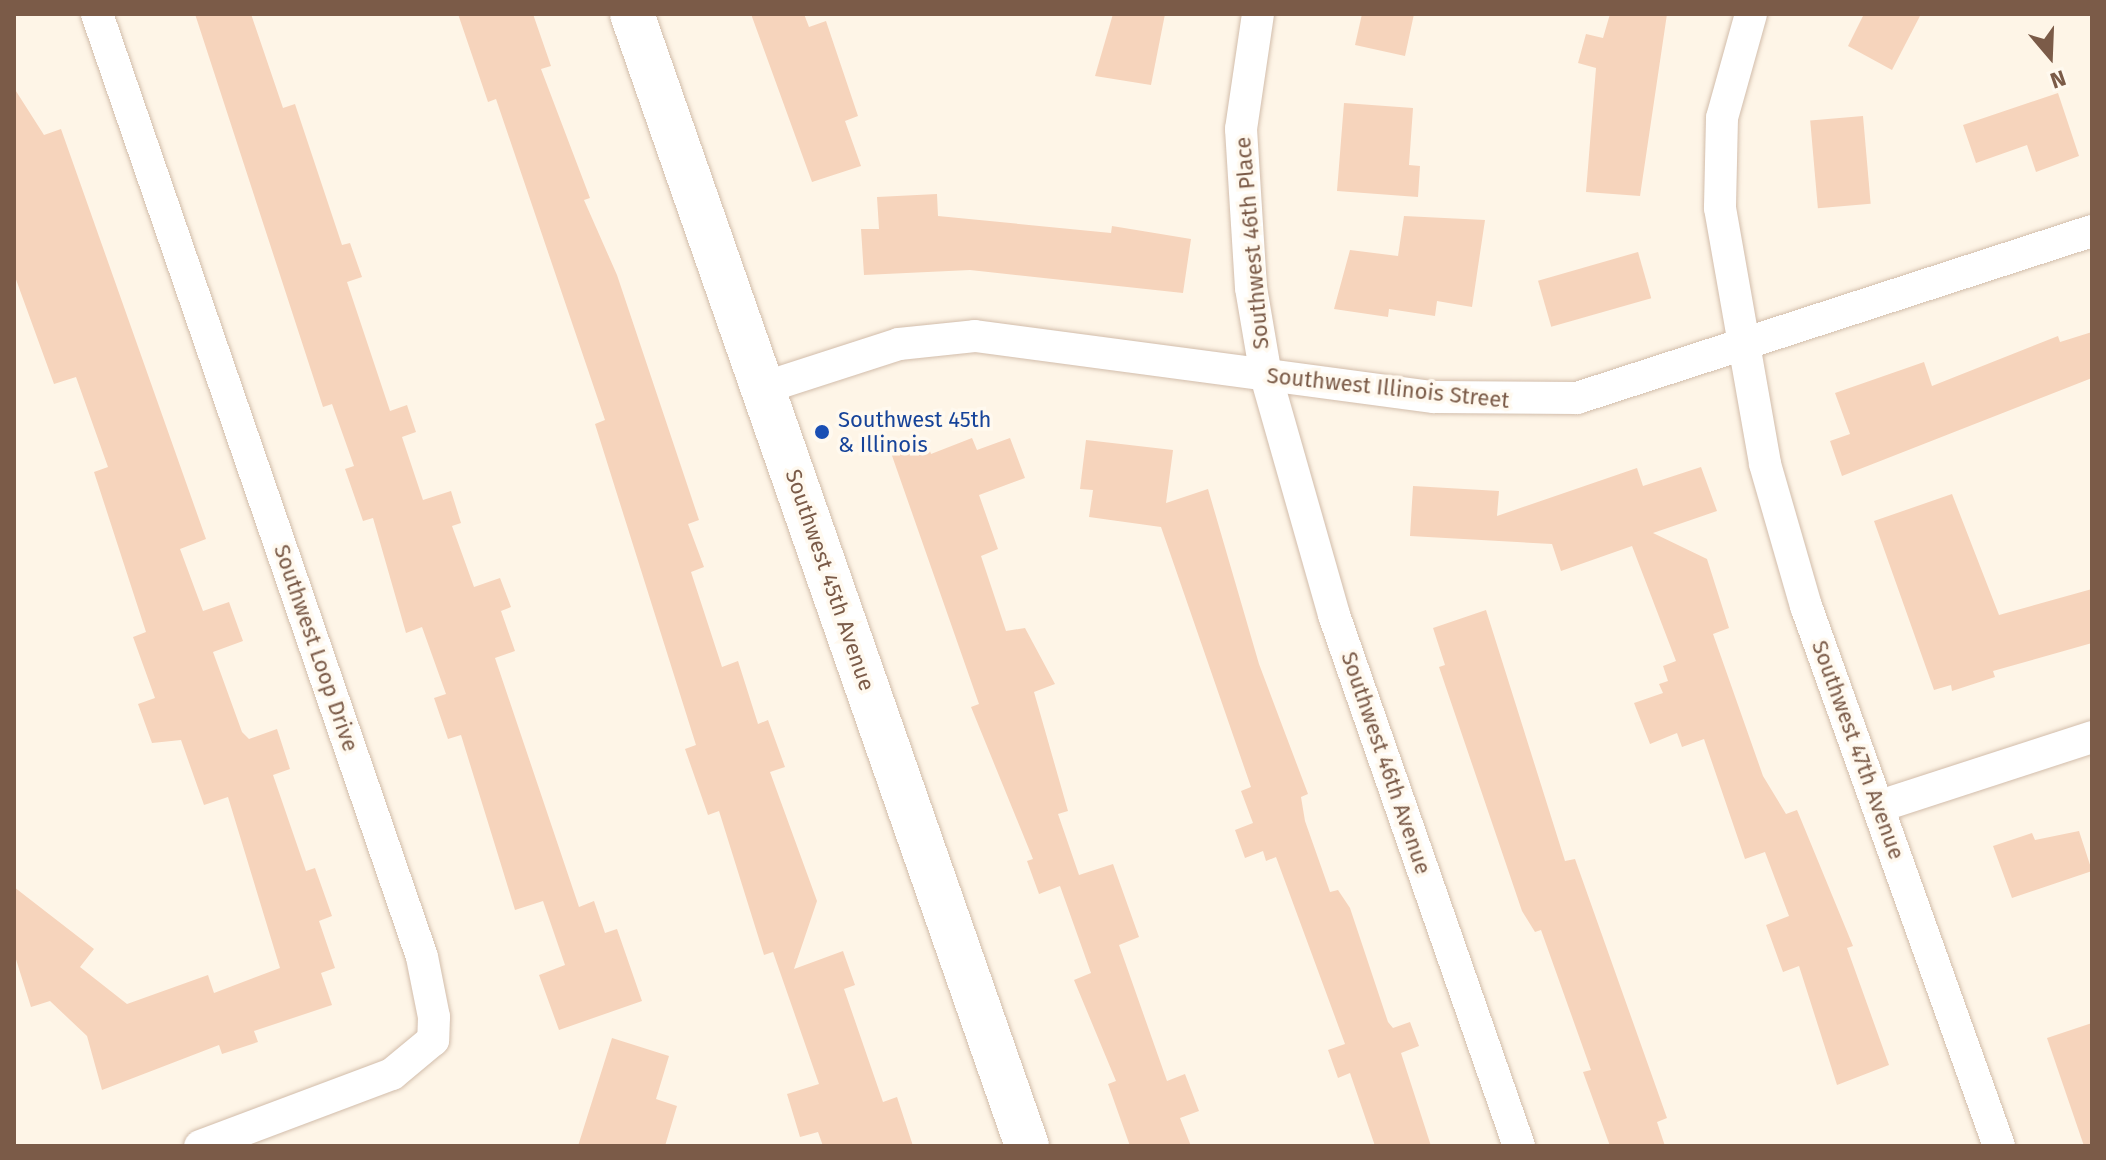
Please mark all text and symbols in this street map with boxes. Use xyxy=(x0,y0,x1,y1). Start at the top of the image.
north arrow xyxy=(2010,16,2090,96)
text: N xyxy=(2047,64,2069,94)
street label: Southwest 46th Place xyxy=(1230,136,1274,350)
street label: Southwest Illinois Street xyxy=(1265,362,1511,414)
place label: Southwest 45th & Illinois xyxy=(838,406,991,458)
marker: Southwest 45th & Illinois xyxy=(813,423,831,441)
street label: Southwest 45th Avenue xyxy=(780,466,880,694)
street label: Southwest Loop Drive xyxy=(268,541,364,755)
street label: Southwest 47th Avenue xyxy=(1806,637,1910,863)
street label: Southwest 46th Avenue xyxy=(1336,648,1436,878)

